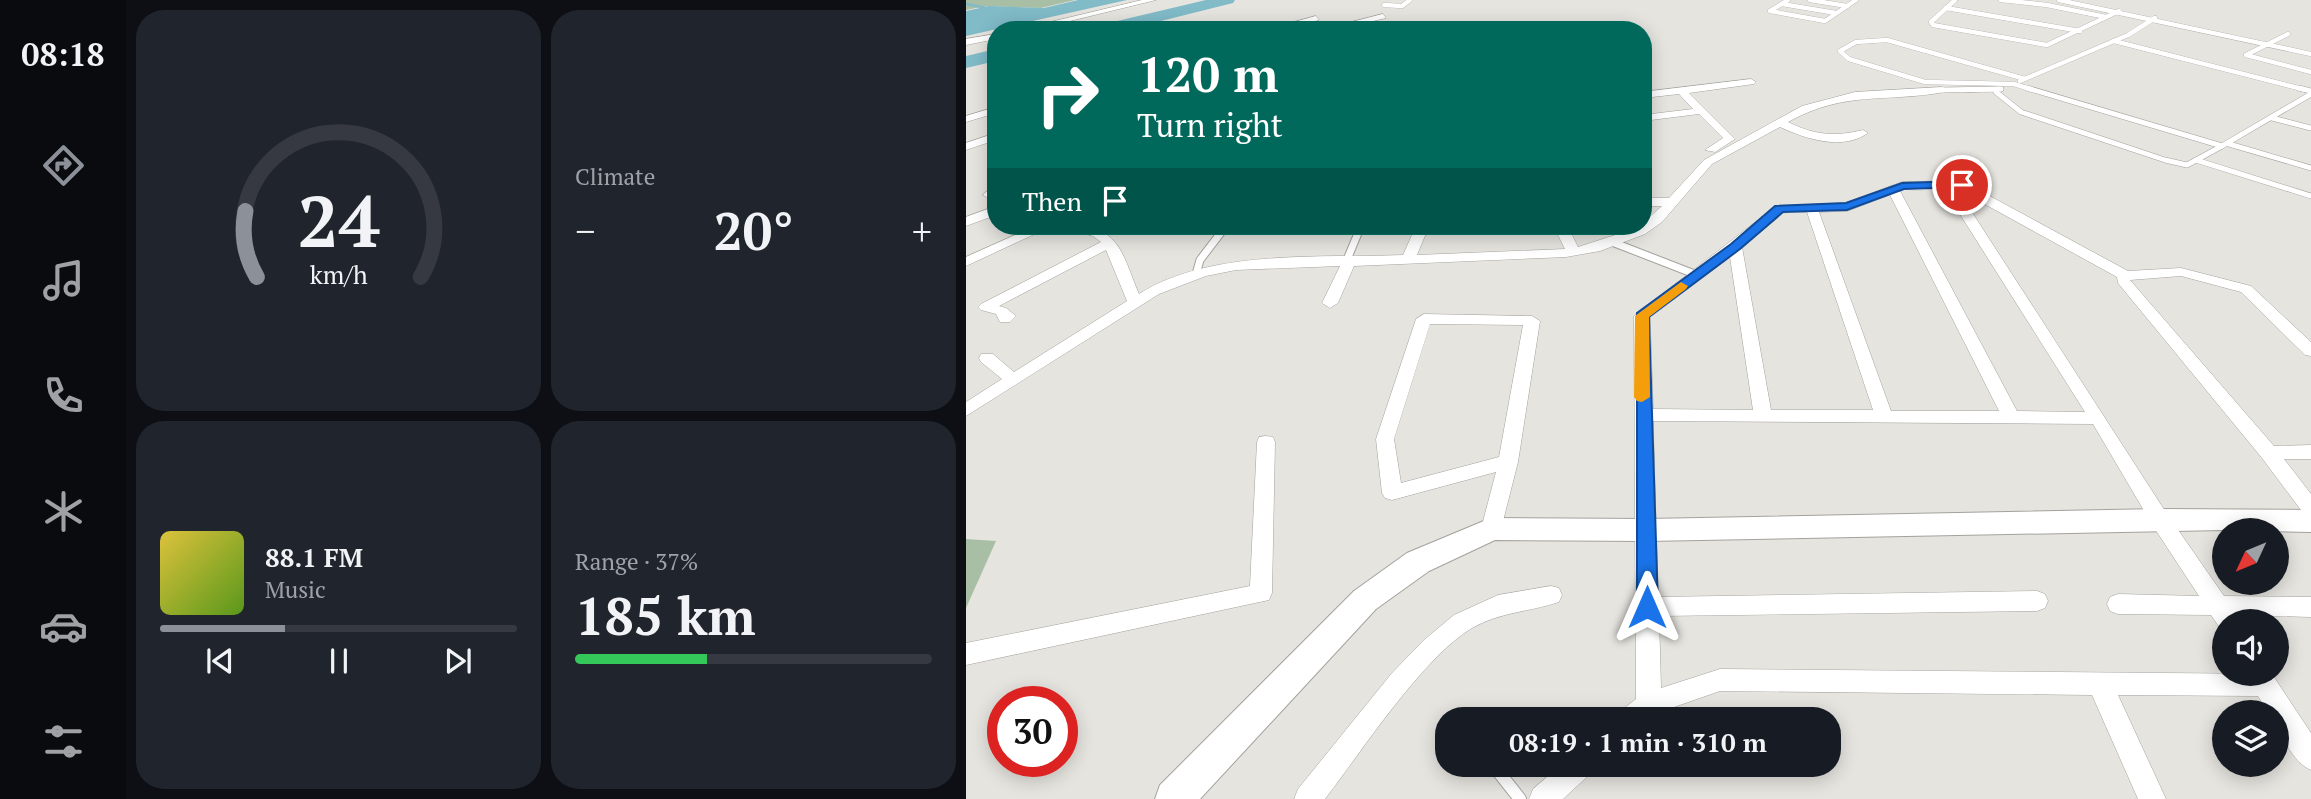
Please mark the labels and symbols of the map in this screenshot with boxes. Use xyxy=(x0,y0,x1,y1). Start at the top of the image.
pin xyxy=(1932,155,1992,215)
north arrow xyxy=(2212,518,2289,595)
position arrow xyxy=(1610,570,1684,644)
speed limit sign: 30 xyxy=(987,686,1078,777)

